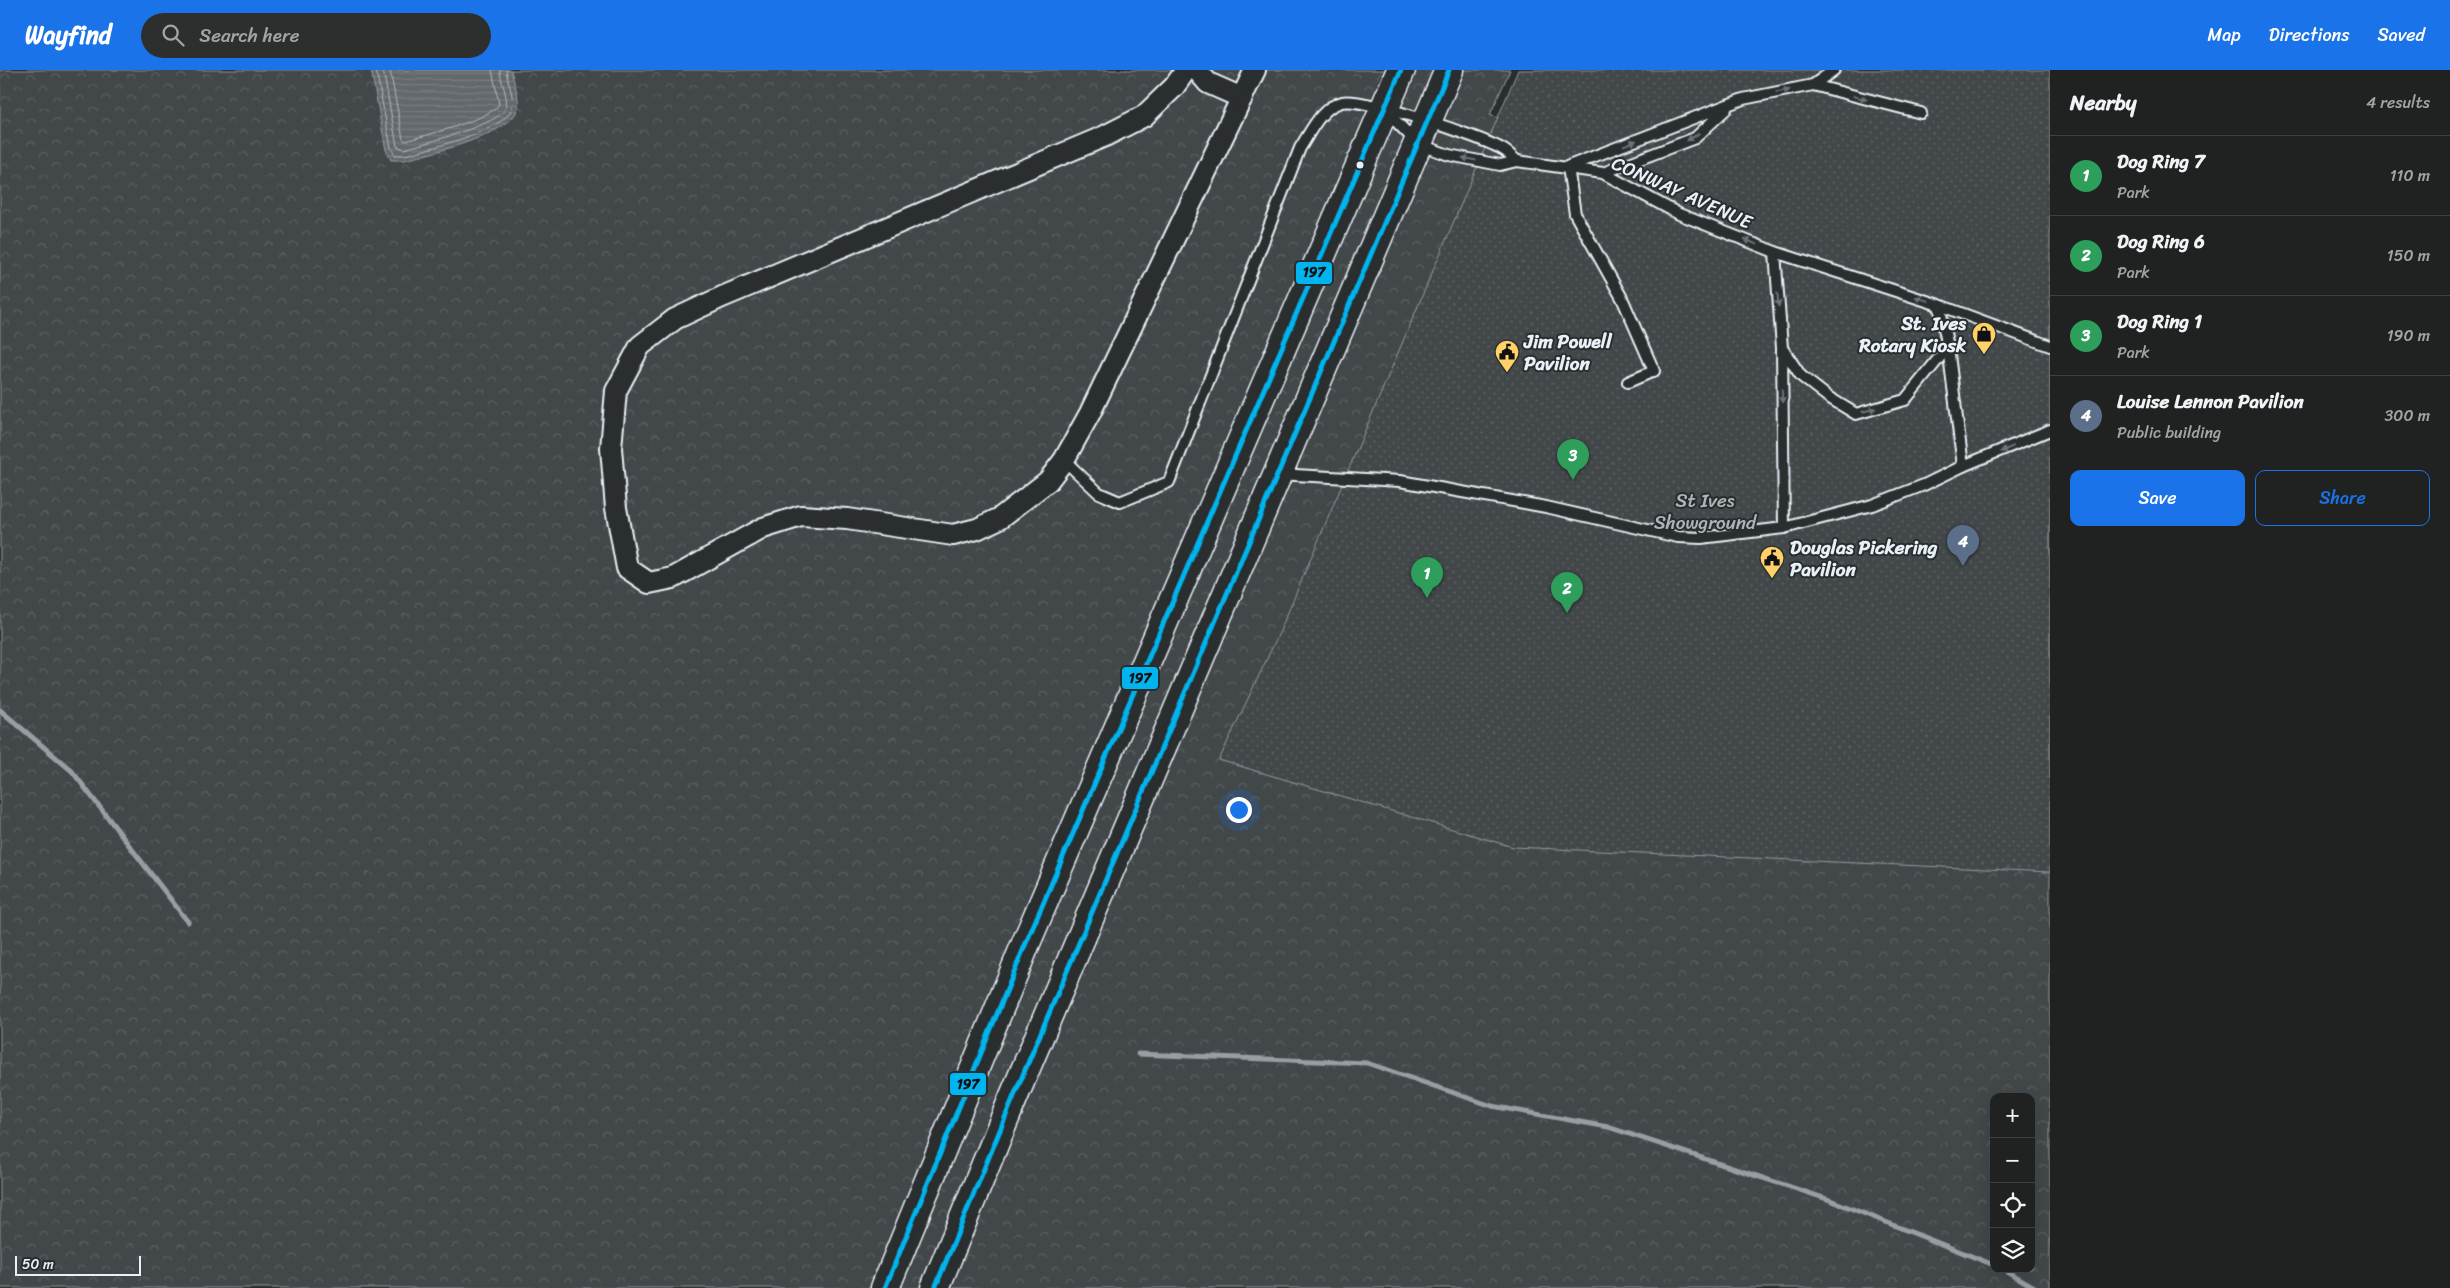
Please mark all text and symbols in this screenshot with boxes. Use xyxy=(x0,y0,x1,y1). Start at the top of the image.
search box xyxy=(141,13,491,58)
text: Wayfind xyxy=(25,14,111,56)
text: Search here xyxy=(199,19,299,52)
text: Map xyxy=(2208,19,2241,51)
text: Directions xyxy=(2269,19,2350,51)
text: Saved xyxy=(2378,19,2425,51)
icon: search xyxy=(159,21,187,49)
text: Nearby xyxy=(2070,84,2136,122)
one-way arrow xyxy=(1776,87,1792,95)
text: 4 results xyxy=(2366,88,2430,117)
one-way arrow xyxy=(1853,94,1868,102)
one-way arrow xyxy=(1687,133,1700,142)
one-way arrow xyxy=(1623,139,1638,147)
text: Dog Ring 7 xyxy=(2117,145,2205,178)
street label: CONWAY AVENUE xyxy=(1606,147,1759,239)
one-way arrow xyxy=(1461,154,1477,162)
unlabelled marker xyxy=(1355,160,1365,170)
text: 1 xyxy=(2083,161,2089,190)
text: 110 m xyxy=(2390,161,2430,190)
text: Park xyxy=(2117,178,2150,207)
text: Dog Ring 6 xyxy=(2117,225,2205,258)
one-way arrow xyxy=(1744,238,1759,246)
text: 2 xyxy=(2081,241,2091,270)
text: 150 m xyxy=(2387,241,2430,270)
text: Park xyxy=(2117,258,2150,287)
text: 197 xyxy=(1303,260,1326,285)
line badge: 197 xyxy=(1295,261,1333,285)
one-way arrow xyxy=(1774,293,1782,309)
one-way arrow xyxy=(1915,295,1930,303)
text: Dog Ring 1 xyxy=(2117,305,2202,338)
place label: St. Ives Rotary Kiosk xyxy=(1858,307,1967,362)
shop icon: St. Ives Rotary Kiosk xyxy=(1971,321,1997,355)
text: 3 xyxy=(2082,321,2090,350)
text: 190 m xyxy=(2387,321,2430,350)
place label: Jim Powell Pavilion xyxy=(1523,325,1613,380)
text: Park xyxy=(2117,338,2150,367)
public building icon: Jim Powell Pavilion xyxy=(1494,339,1520,373)
text: Louise Lennon Pavilion xyxy=(2117,385,2304,418)
one-way arrow xyxy=(1778,389,1786,405)
text: 4 xyxy=(2081,401,2091,430)
text: 300 m xyxy=(2385,401,2430,430)
one-way arrow xyxy=(1862,406,1877,414)
text: Public building xyxy=(2117,418,2221,447)
pin: 3 xyxy=(1557,439,1589,480)
one-way arrow xyxy=(2000,445,2014,453)
button: Save xyxy=(2070,470,2245,526)
button: Share xyxy=(2255,470,2430,526)
park label: St Ives Showground xyxy=(1654,484,1758,539)
pin: 4 xyxy=(1947,525,1979,566)
place label: Douglas Pickering Pavilion xyxy=(1790,531,1938,586)
public building icon: Douglas Pickering Pavilion xyxy=(1759,545,1785,579)
pin: 1 xyxy=(1411,557,1443,598)
pin: 2 xyxy=(1551,572,1583,613)
line badge: 197 xyxy=(1121,666,1159,690)
text: 197 xyxy=(1129,666,1152,691)
your location xyxy=(1226,797,1252,823)
line badge: 197 xyxy=(949,1072,987,1096)
text: 197 xyxy=(957,1072,980,1097)
map controls xyxy=(1990,1093,2035,1273)
button: + xyxy=(1990,1093,2035,1138)
button: − xyxy=(1990,1138,2035,1183)
button: locate xyxy=(1990,1183,2035,1228)
button: layers xyxy=(1990,1228,2035,1273)
text: 50 m xyxy=(22,1252,54,1277)
scale bar xyxy=(15,1253,141,1276)

